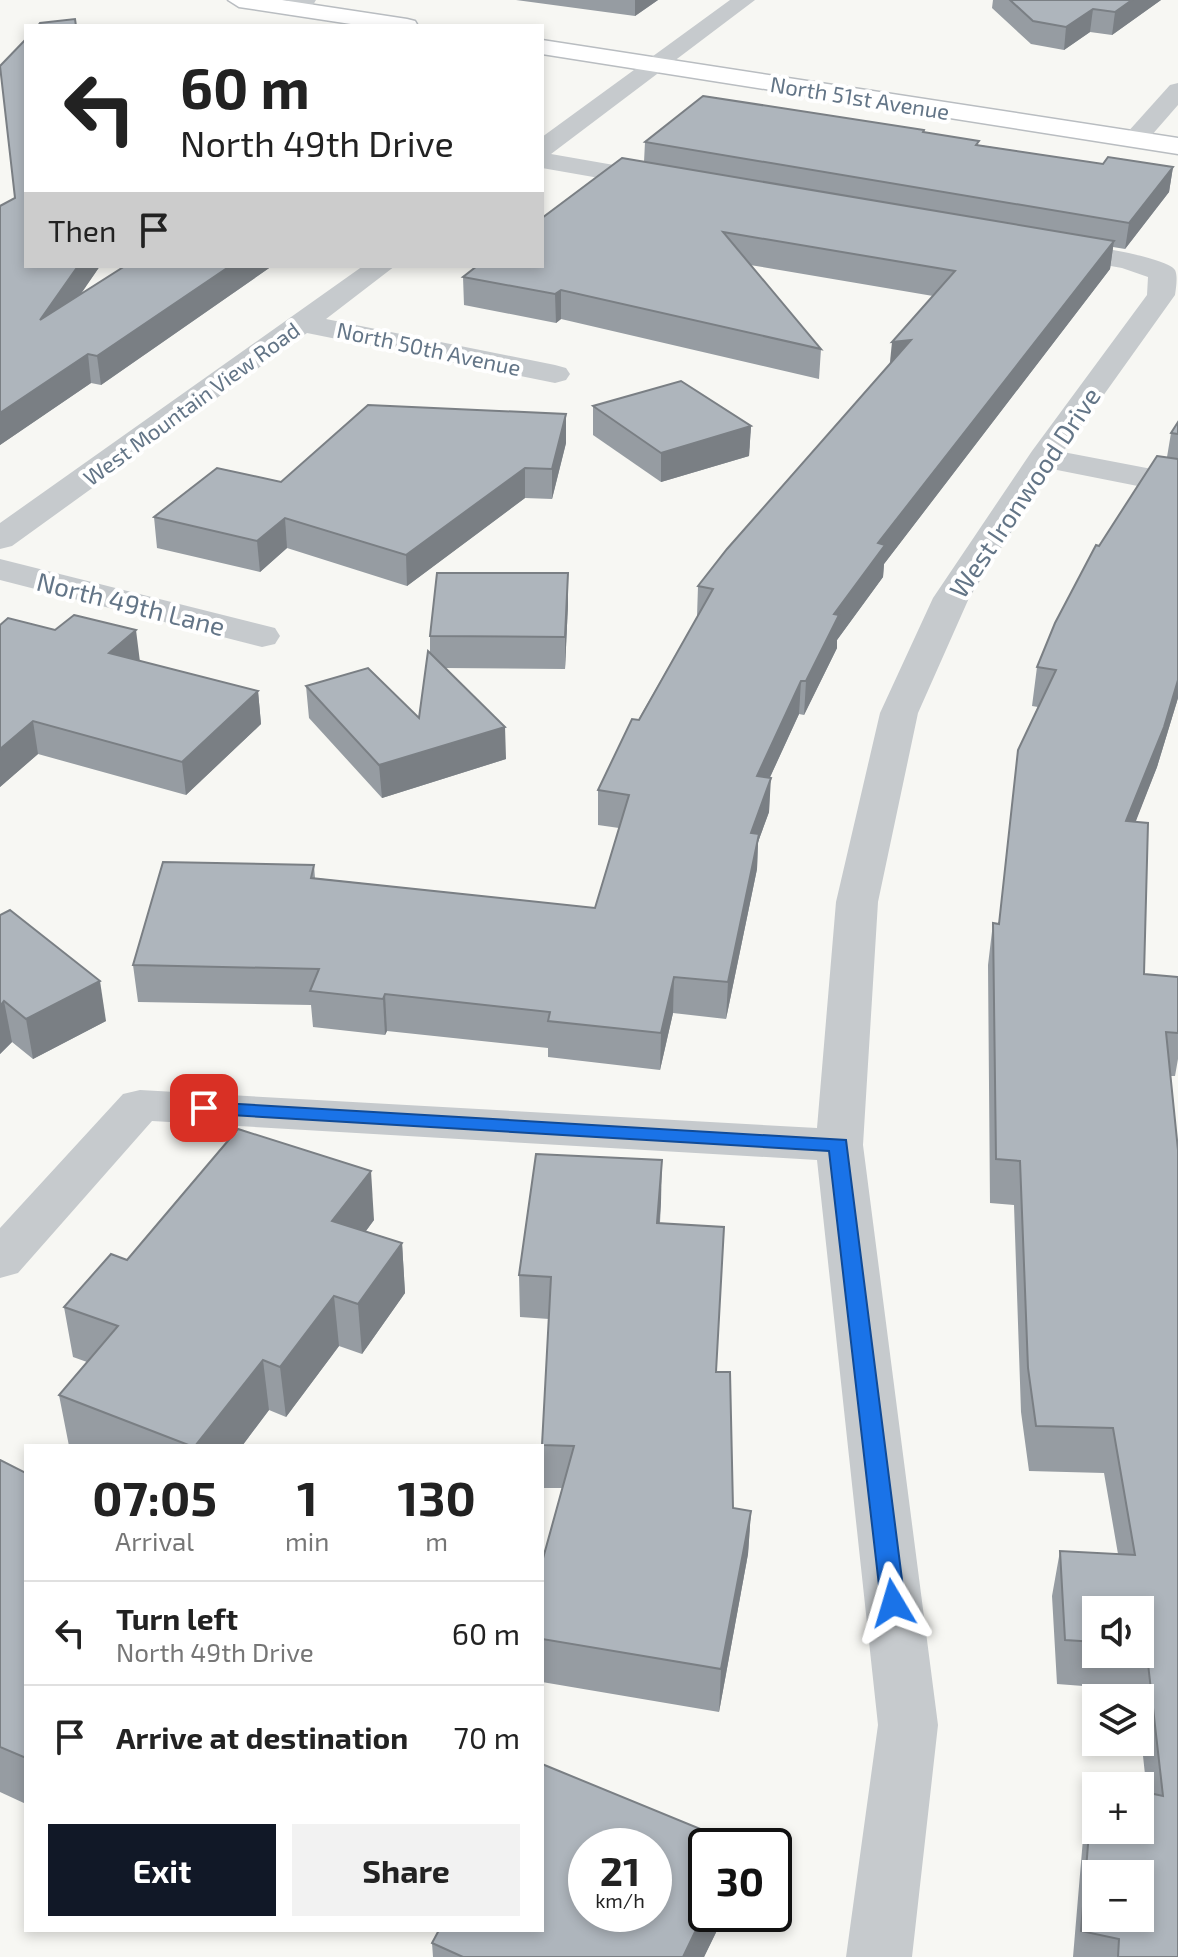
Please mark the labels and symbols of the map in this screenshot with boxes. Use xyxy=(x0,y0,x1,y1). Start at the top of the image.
street label: North 51st Avenue xyxy=(769,70,951,124)
street label: West Mountain View Road xyxy=(78,316,304,490)
street label: North 50th Avenue xyxy=(335,316,523,380)
street label: West Ironwood Drive xyxy=(942,381,1106,603)
street label: North 49th Lane xyxy=(34,565,228,641)
pin xyxy=(170,1074,238,1142)
position arrow xyxy=(851,1561,935,1645)
speed limit sign: 30 xyxy=(688,1828,792,1932)

